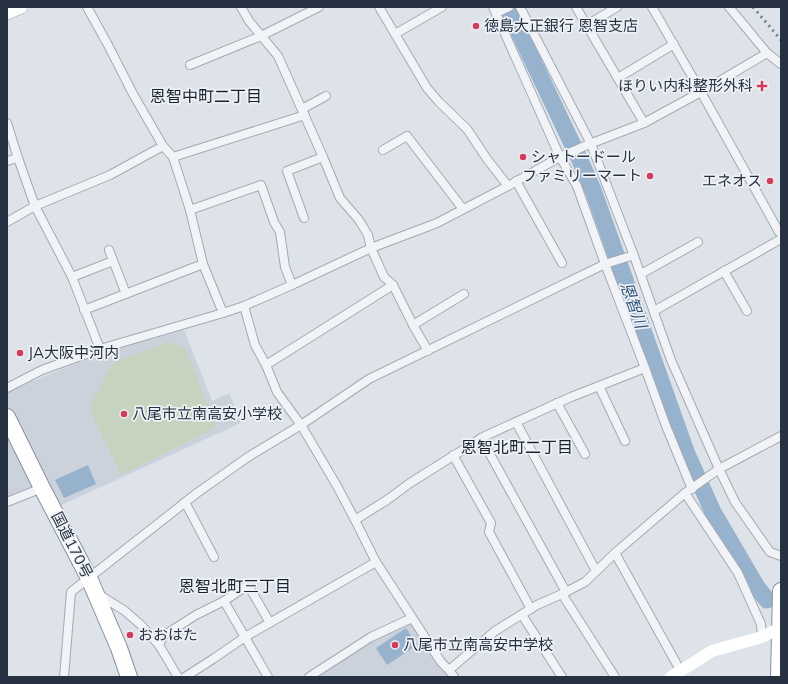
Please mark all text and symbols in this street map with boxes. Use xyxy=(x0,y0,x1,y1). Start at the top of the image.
place label: 徳島大正銀行 恩智支店 xyxy=(484,16,638,35)
marker: 徳島大正銀行 恩智支店 xyxy=(471,21,481,31)
place label: ほりい内科整形外科 xyxy=(618,76,753,95)
marker: ほりい内科整形外科 xyxy=(756,80,768,92)
district label: 恩智中町二丁目 xyxy=(150,86,262,106)
place label: シャトードール xyxy=(531,147,636,166)
marker: シャトードール xyxy=(518,152,528,162)
place label: ファミリーマート xyxy=(522,166,642,185)
marker: ファミリーマート xyxy=(645,171,655,181)
place label: エネオス xyxy=(702,171,762,190)
marker: エネオス xyxy=(765,176,775,186)
water label: 恩智川 xyxy=(616,279,652,333)
place label: JA大阪中河内 xyxy=(28,343,119,362)
marker: JA大阪中河内 xyxy=(15,348,25,358)
place label: 八尾市立南高安小学校 xyxy=(132,404,282,423)
marker: 八尾市立南高安小学校 xyxy=(119,409,129,419)
district label: 恩智北町二丁目 xyxy=(461,437,573,457)
street label: 国道170号 xyxy=(48,508,97,581)
district label: 恩智北町三丁目 xyxy=(179,576,291,596)
place label: おおはた xyxy=(138,625,198,644)
marker: おおはた xyxy=(125,630,135,640)
place label: 八尾市立南高安中学校 xyxy=(403,635,553,654)
marker: 八尾市立南高安中学校 xyxy=(390,640,400,650)

